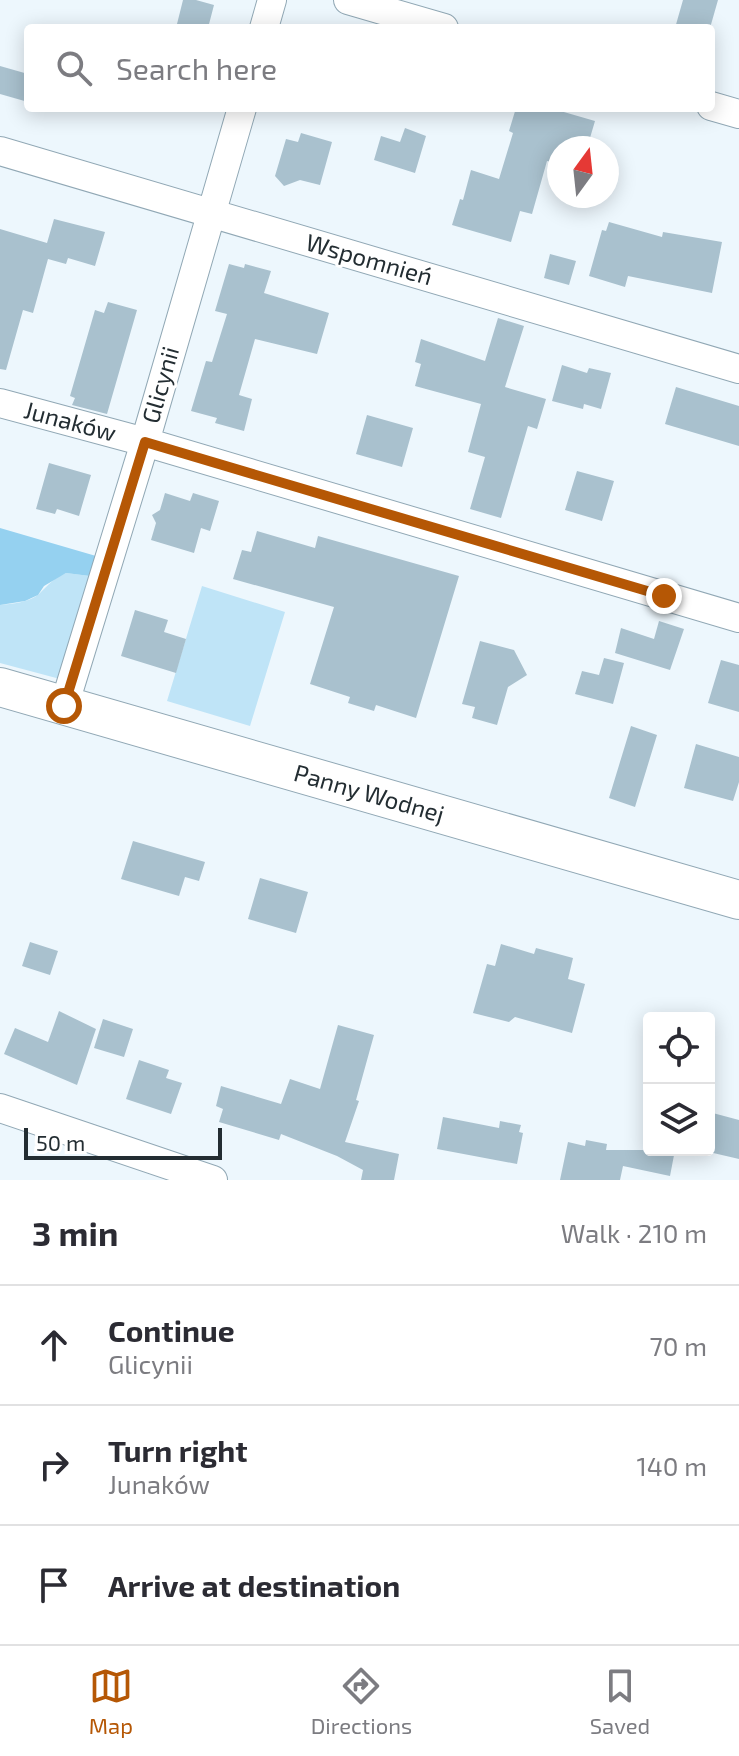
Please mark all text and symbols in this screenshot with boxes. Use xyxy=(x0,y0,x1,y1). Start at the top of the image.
search box xyxy=(24,24,715,112)
icon: search xyxy=(52,46,96,90)
text: Search here xyxy=(116,50,277,86)
north arrow xyxy=(547,136,619,208)
street label: Wspomnień xyxy=(303,227,436,290)
street label: Glicynii xyxy=(135,343,184,426)
street label: Junaków xyxy=(21,394,120,447)
route end xyxy=(646,578,682,614)
route start xyxy=(46,688,82,724)
street label: Panny Wodnej xyxy=(291,757,448,828)
map controls xyxy=(643,1012,715,1156)
button: locate xyxy=(643,1012,715,1084)
button: layers xyxy=(643,1084,715,1156)
scale bar xyxy=(24,1124,222,1160)
text: 50 m xyxy=(36,1129,85,1155)
text: 3 min xyxy=(32,1212,118,1253)
text: Walk · 210 m xyxy=(561,1217,707,1248)
text: Continue xyxy=(108,1312,235,1348)
icon: ahead xyxy=(32,1323,76,1367)
text: 70 m xyxy=(649,1330,707,1361)
text: Glicynii xyxy=(108,1348,193,1379)
text: Turn right xyxy=(108,1432,248,1468)
icon: right xyxy=(32,1443,76,1487)
text: 140 m xyxy=(636,1450,707,1481)
text: Junaków xyxy=(108,1468,210,1499)
icon: arrive xyxy=(32,1563,76,1607)
text: Arrive at destination xyxy=(108,1567,400,1603)
tab: Map xyxy=(89,1664,133,1738)
tab: Directions xyxy=(311,1664,412,1738)
tab: Saved xyxy=(590,1664,650,1738)

